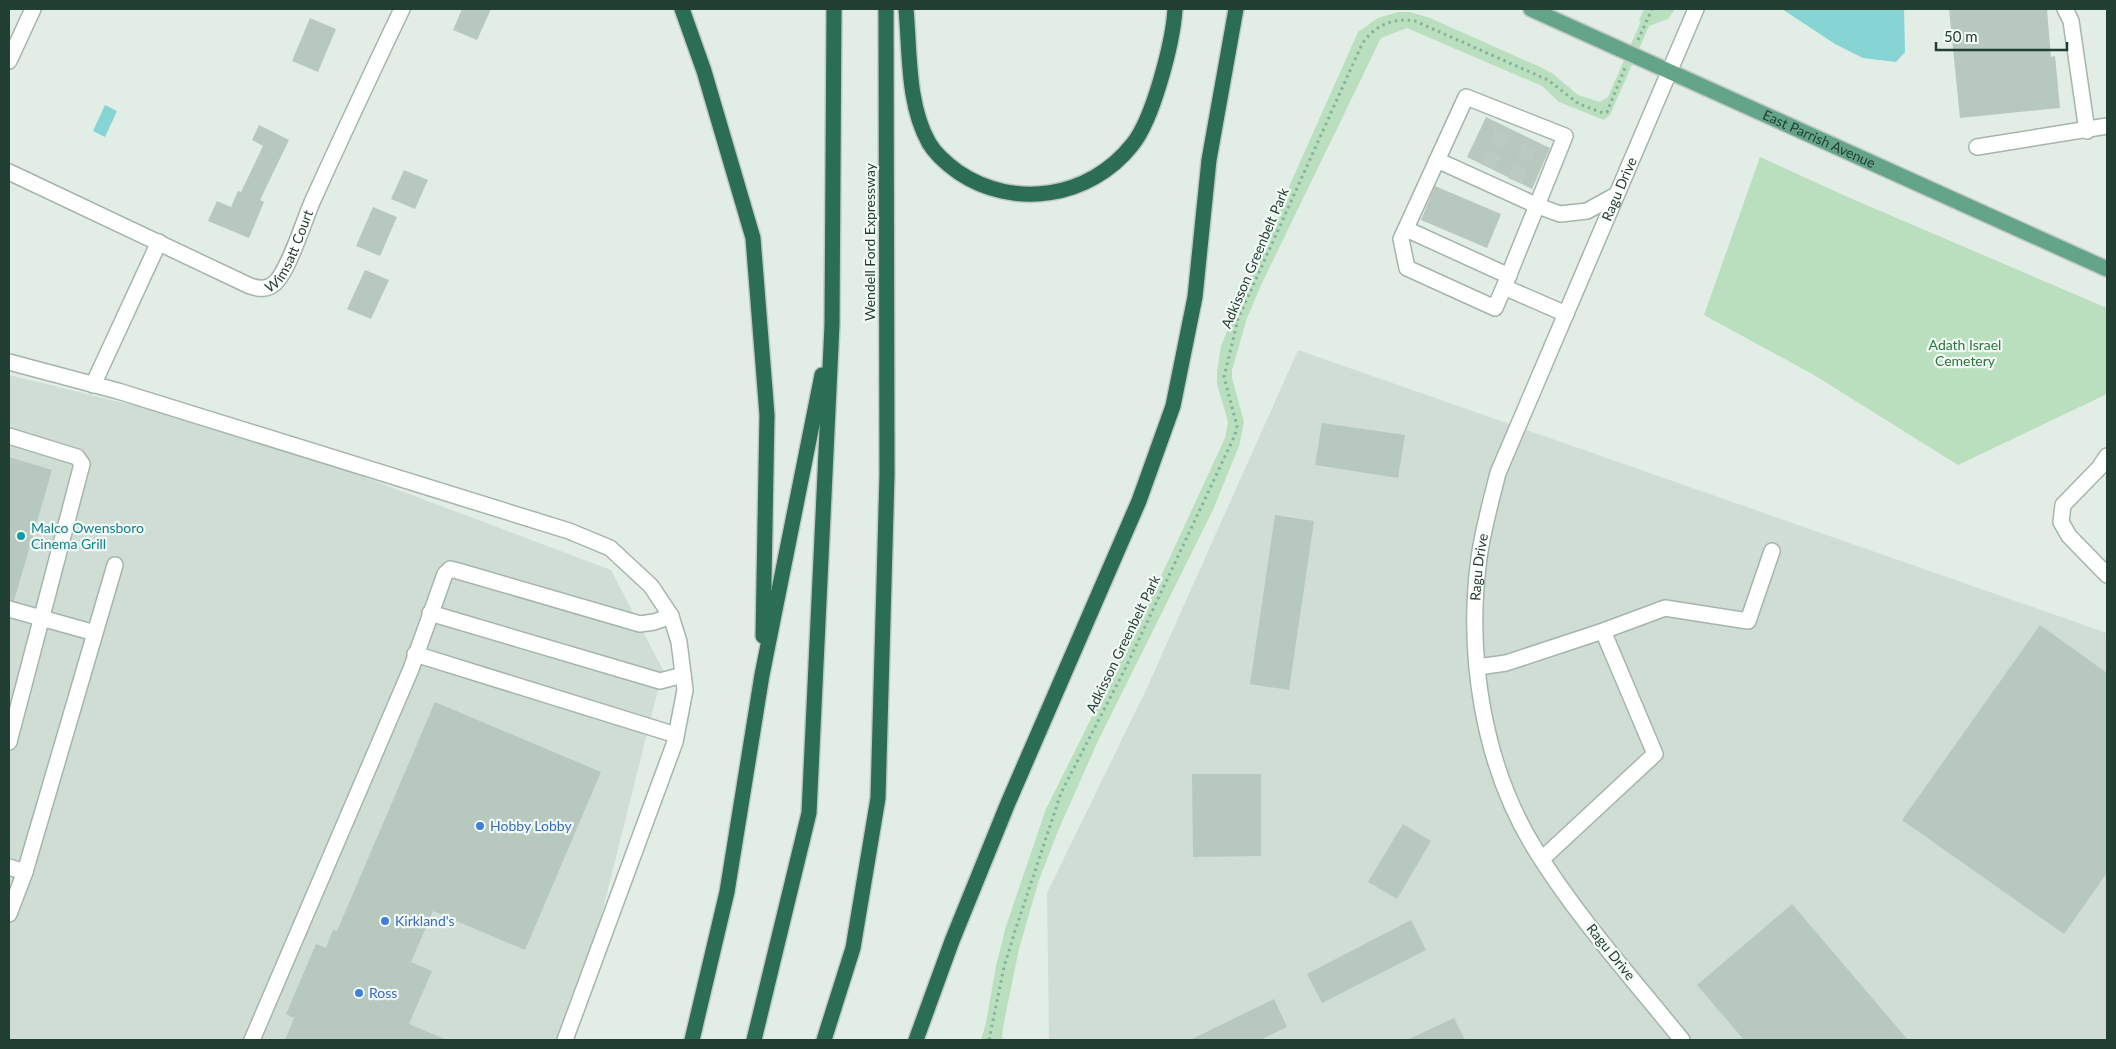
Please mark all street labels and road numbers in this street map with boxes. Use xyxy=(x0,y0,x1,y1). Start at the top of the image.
street label: East Parrish Avenue xyxy=(1760,106,1878,171)
street label: Ragu Drive xyxy=(1598,154,1640,223)
street label: Wendell Ford Expressway xyxy=(861,162,878,321)
street label: Adkisson Greenbelt Park xyxy=(1217,184,1292,331)
street label: Wimsatt Court xyxy=(261,207,316,296)
street label: Ragu Drive xyxy=(1466,532,1491,601)
street label: Adkisson Greenbelt Park xyxy=(1082,571,1164,715)
street label: Ragu Drive xyxy=(1583,920,1639,983)

